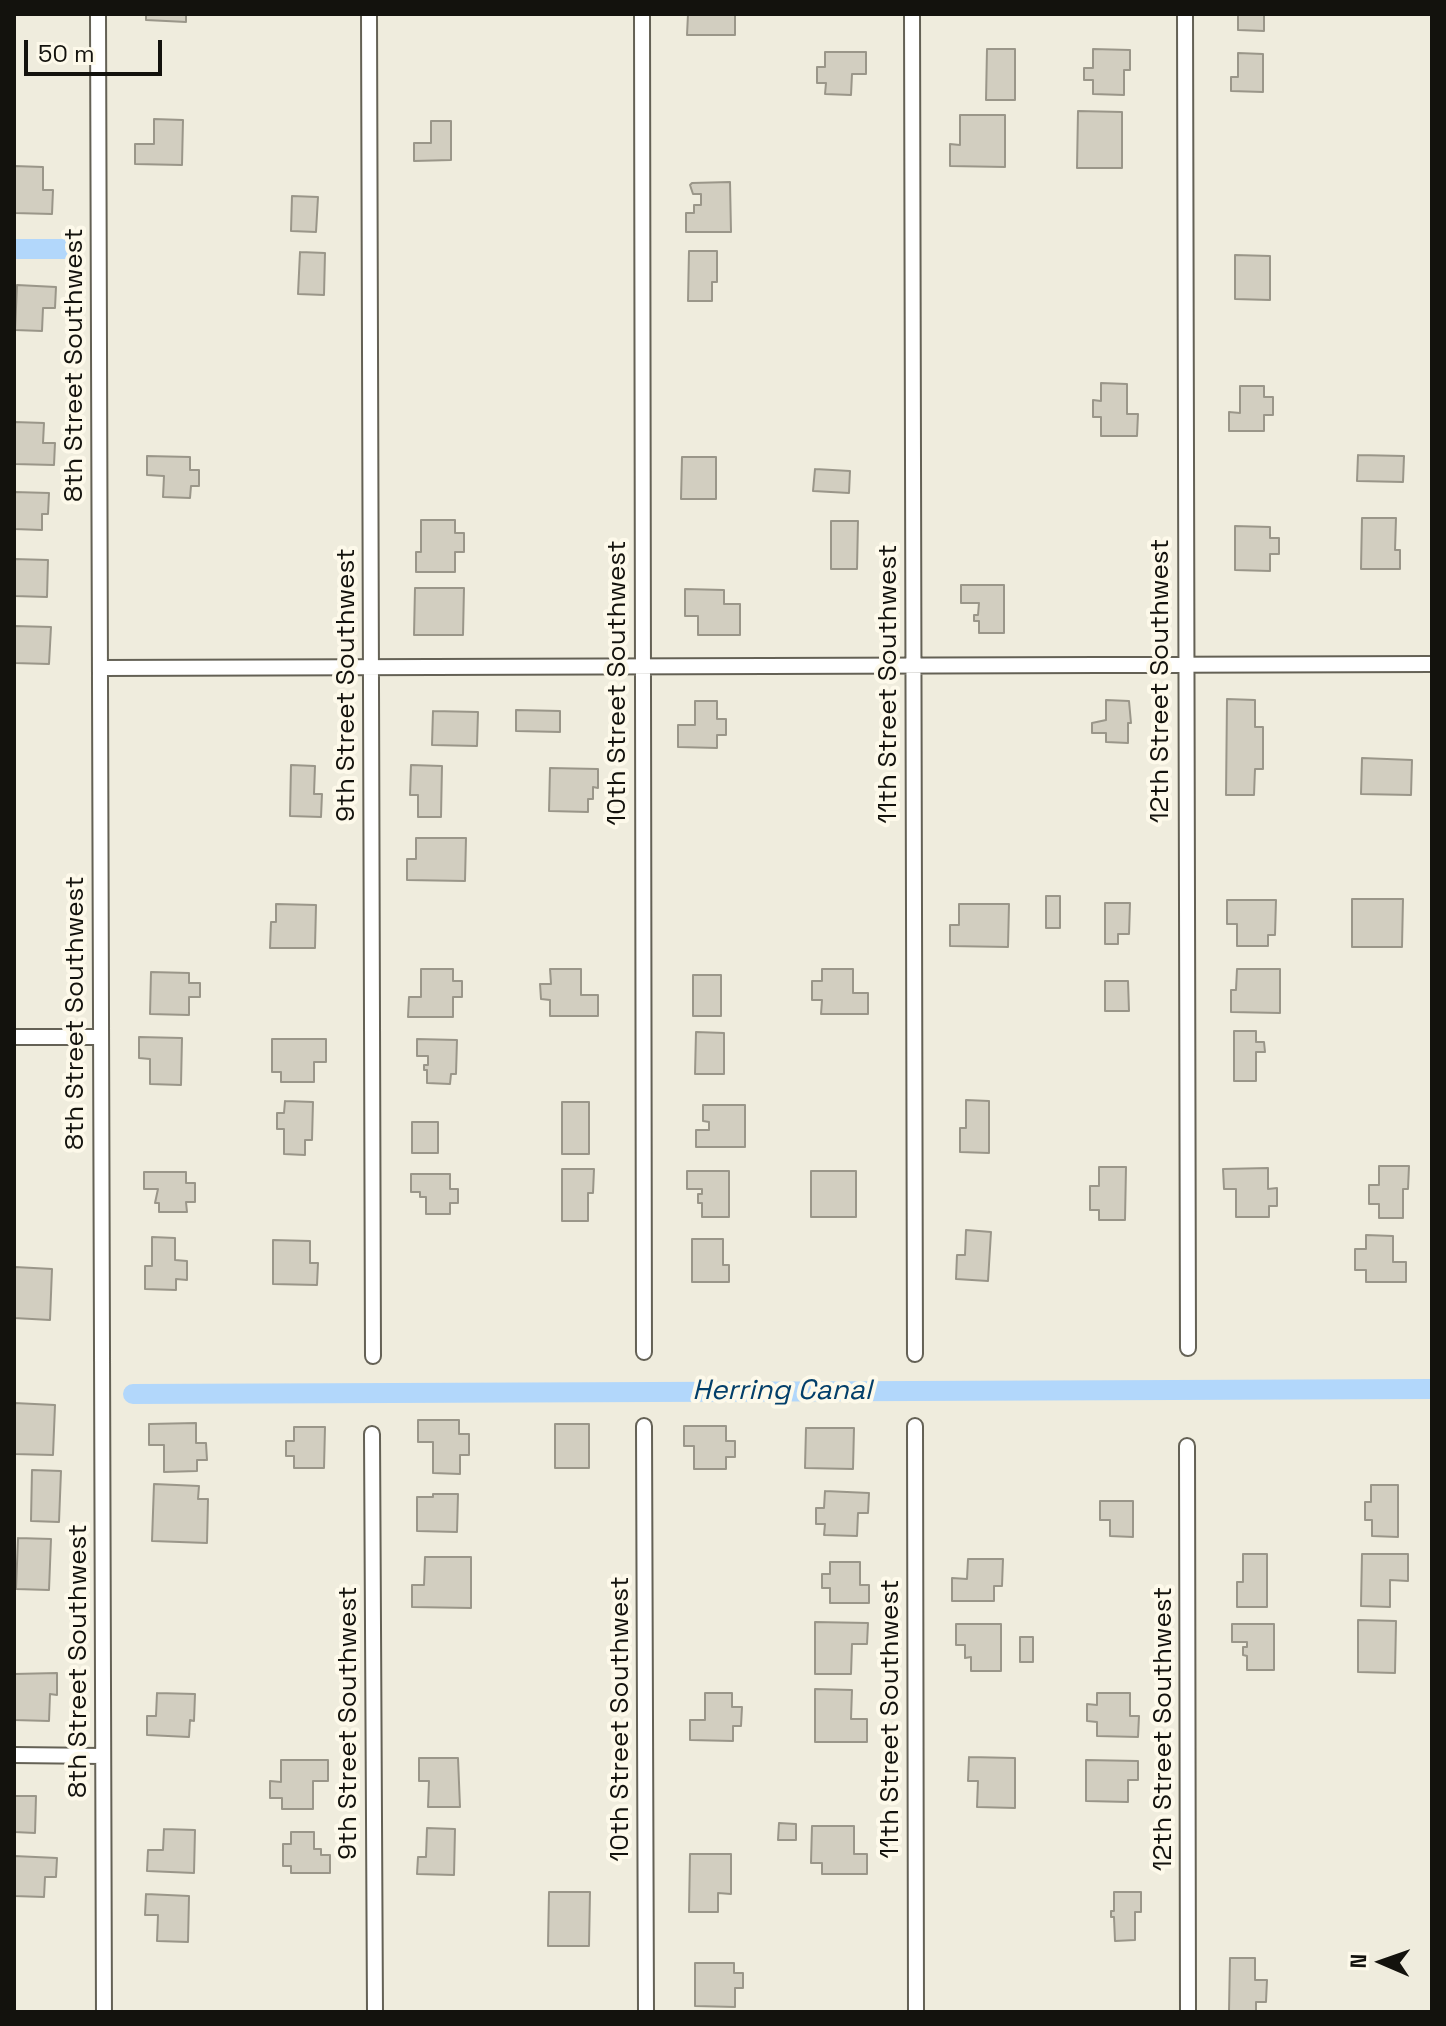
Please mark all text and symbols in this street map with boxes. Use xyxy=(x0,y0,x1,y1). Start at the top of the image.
scale bar xyxy=(28,24,166,74)
text: 50 m xyxy=(38,38,95,69)
street label: 8th Street Southwest xyxy=(59,228,91,502)
street label: 12th Street Southwest xyxy=(1145,539,1177,823)
street label: 10th Street Southwest xyxy=(602,540,634,826)
street label: 11th Street Southwest xyxy=(873,544,905,824)
street label: 9th Street Southwest xyxy=(331,548,363,822)
street label: 8th Street Southwest xyxy=(60,876,92,1150)
water label: Herring Canal xyxy=(692,1374,872,1408)
street label: 8th Street Southwest xyxy=(63,1524,95,1798)
street label: 10th Street Southwest xyxy=(605,1576,637,1862)
street label: 11th Street Southwest xyxy=(875,1579,907,1859)
street label: 9th Street Southwest xyxy=(333,1586,365,1860)
street label: 12th Street Southwest xyxy=(1148,1587,1180,1871)
north arrow xyxy=(1342,1922,1422,2002)
text: N xyxy=(1344,1953,1372,1969)

